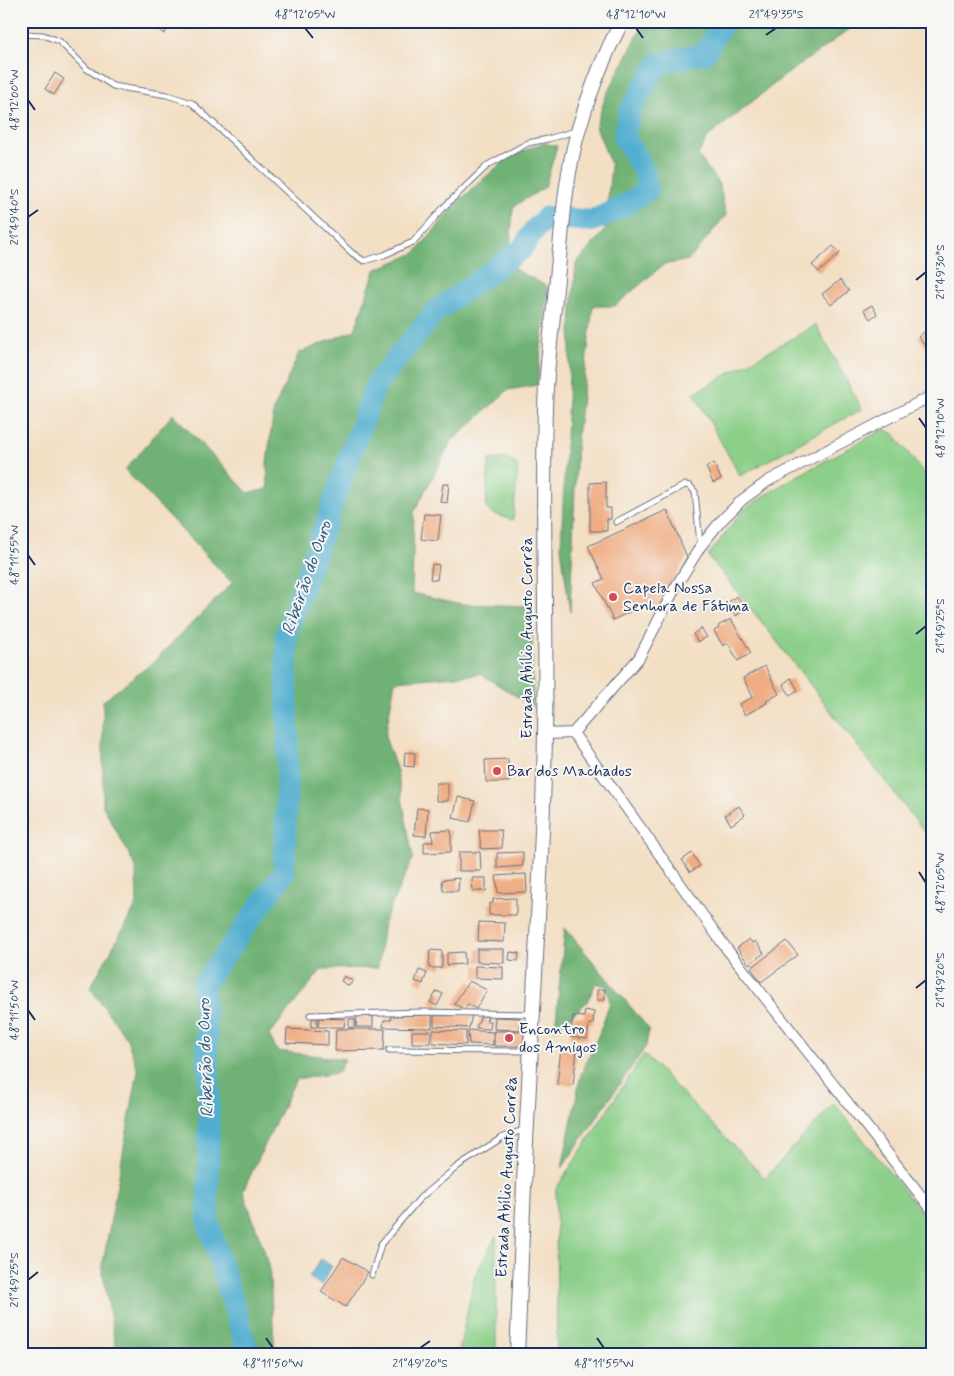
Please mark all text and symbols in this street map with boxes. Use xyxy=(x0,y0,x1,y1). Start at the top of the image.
text: 48°12'05"W xyxy=(275,7,335,23)
text: 48°12'10"W xyxy=(606,7,666,23)
text: 21°49'35"S xyxy=(749,7,804,23)
text: 48°12'00"W xyxy=(7,70,23,130)
text: 21°49'40"S xyxy=(7,188,23,245)
text: 21°49'30"S xyxy=(933,244,949,300)
text: 48°12'10"W xyxy=(933,398,949,458)
water label: Ribeirão do Ouro xyxy=(276,517,338,638)
text: 48°11'55"W xyxy=(7,525,23,585)
street label: Estrada Abílio Augusto Corrêa xyxy=(517,537,538,739)
place label: Capela Nossa Senhora de Fátima xyxy=(623,578,749,617)
marker: Capela Nossa Senhora de Fátima xyxy=(607,591,619,603)
text: 21°49'25"S xyxy=(933,598,949,654)
place label: Bar dos Machados xyxy=(507,761,632,782)
marker: Bar dos Machados xyxy=(491,765,503,777)
text: 48°12'05"W xyxy=(933,853,949,913)
text: 21°49'20"S xyxy=(933,952,949,1008)
text: 48°11'50"W xyxy=(7,980,23,1040)
water label: Ribeirão do Ouro xyxy=(192,997,220,1118)
place label: Encontro dos Amigos xyxy=(519,1019,597,1058)
marker: Encontro dos Amigos xyxy=(503,1032,515,1044)
street label: Estrada Abílio Augusto Corrêa xyxy=(491,1076,523,1278)
text: 21°49'25"S xyxy=(7,1252,23,1308)
text: 48°11'50"W xyxy=(243,1356,303,1372)
text: 21°49'20"S xyxy=(392,1356,448,1372)
text: 48°11'55"W xyxy=(574,1356,634,1372)

